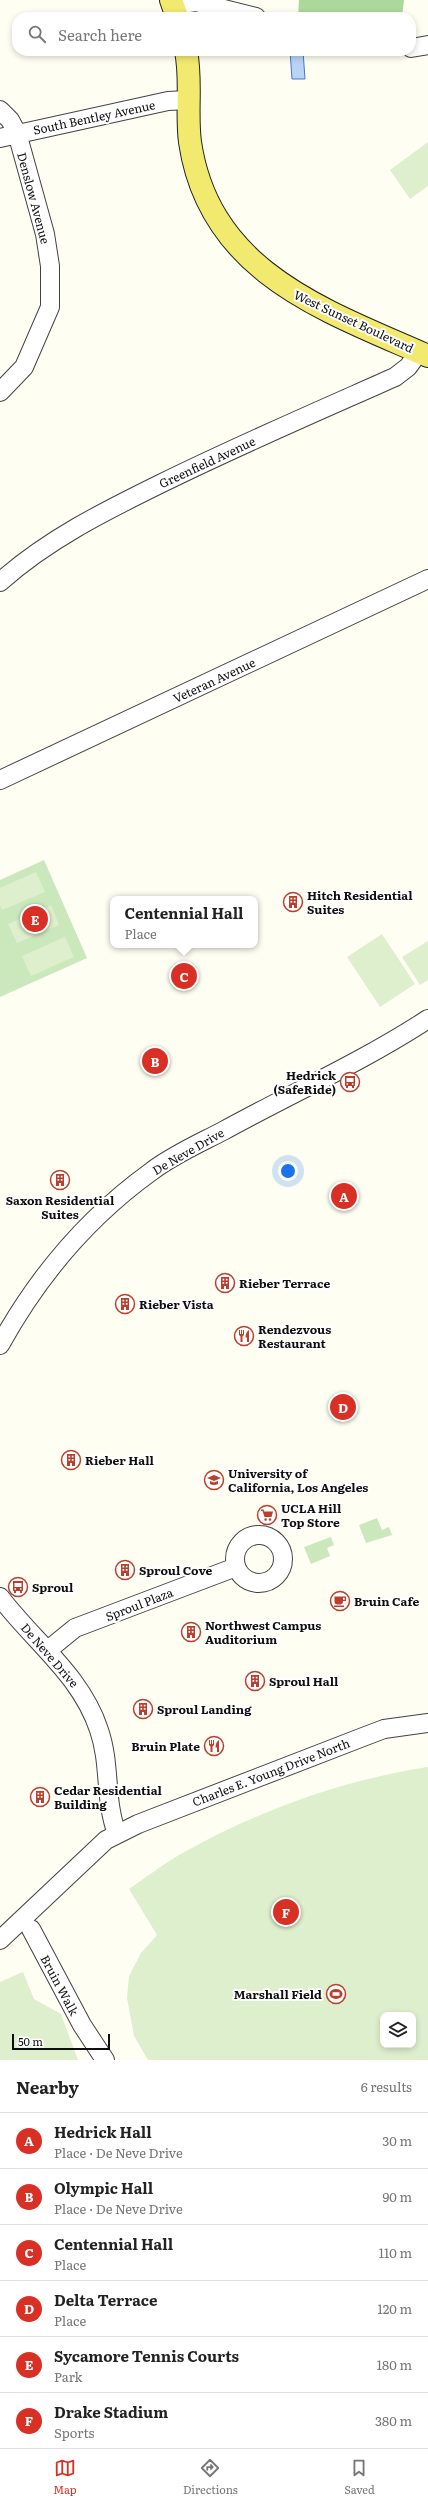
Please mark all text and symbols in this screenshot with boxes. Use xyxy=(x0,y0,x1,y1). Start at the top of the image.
search box xyxy=(12,12,416,56)
icon: search xyxy=(26,23,48,45)
text: Search here xyxy=(58,23,142,46)
street label: South Bentley Avenue xyxy=(31,95,157,139)
street label: Denslow Avenue xyxy=(13,150,55,246)
street label: West Sunset Boulevard xyxy=(291,285,418,357)
street label: Greenfield Avenue xyxy=(156,432,258,492)
street label: Veteran Avenue xyxy=(170,653,258,707)
place label: Hitch Residential Suites xyxy=(307,886,413,918)
building icon: Hitch Residential Suites xyxy=(282,891,304,913)
popup xyxy=(110,896,258,948)
text: Centennial Hall xyxy=(124,901,244,924)
pin: E xyxy=(22,904,48,934)
text: Place xyxy=(124,924,157,943)
pin: C xyxy=(171,961,197,991)
pin: B xyxy=(142,1046,168,1076)
place label: Hedrick (SafeRide) xyxy=(274,1066,337,1098)
bus stop icon: Hedrick (SafeRide) xyxy=(339,1071,361,1093)
street label: De Neve Drive xyxy=(149,1123,227,1179)
your location xyxy=(278,1161,298,1181)
building icon: Saxon Residential Suites xyxy=(49,1169,71,1191)
pin: A xyxy=(331,1181,357,1211)
place label: Saxon Residential Suites xyxy=(6,1191,115,1223)
building icon: Rieber Terrace xyxy=(214,1272,236,1294)
place label: Rieber Terrace xyxy=(239,1274,330,1292)
building icon: Rieber Vista xyxy=(114,1293,136,1315)
place label: Rieber Vista xyxy=(139,1295,214,1313)
place label: Rendezvous Restaurant xyxy=(258,1320,331,1352)
restaurant icon: Rendezvous Restaurant xyxy=(233,1325,255,1347)
pin: D xyxy=(330,1392,356,1422)
building icon: Rieber Hall xyxy=(60,1449,82,1471)
place label: Rieber Hall xyxy=(85,1451,155,1469)
place label: University of California, Los Angeles xyxy=(228,1464,368,1496)
school or university icon: University of California, Los Angeles xyxy=(203,1469,225,1491)
place label: UCLA Hill Top Store xyxy=(281,1499,342,1531)
supermarket icon: UCLA Hill Top Store xyxy=(256,1504,278,1526)
building icon: Sproul Cove xyxy=(114,1559,136,1581)
place label: Sproul Cove xyxy=(139,1561,213,1579)
bus stop icon: Sproul xyxy=(7,1576,29,1598)
place label: Sproul xyxy=(32,1578,74,1596)
street label: Sproul Plaza xyxy=(103,1583,176,1625)
cafe icon: Bruin Cafe xyxy=(329,1590,351,1612)
place label: Bruin Cafe xyxy=(354,1592,419,1610)
place label: Northwest Campus Auditorium xyxy=(205,1616,321,1648)
street label: De Neve Drive xyxy=(17,1619,83,1691)
building icon: Northwest Campus Auditorium xyxy=(180,1621,202,1643)
building icon: Sproul Hall xyxy=(244,1670,266,1692)
place label: Sproul Hall xyxy=(269,1672,339,1690)
building icon: Sproul Landing xyxy=(132,1698,154,1720)
place label: Sproul Landing xyxy=(157,1700,252,1718)
street label: Charles E. Young Drive North xyxy=(190,1734,353,1810)
restaurant icon: Bruin Plate xyxy=(203,1735,225,1757)
place label: Bruin Plate xyxy=(131,1737,200,1755)
place label: Cedar Residential Building xyxy=(54,1781,163,1813)
building icon: Cedar Residential Building xyxy=(29,1786,51,1808)
pin: F xyxy=(273,1897,299,1927)
street label: Bruin Walk xyxy=(36,1952,84,2019)
sports icon: Marshall Field xyxy=(325,1983,347,2005)
place label: Marshall Field xyxy=(234,1985,322,2003)
map controls xyxy=(380,2012,416,2048)
button: layers xyxy=(380,2012,416,2048)
scale bar xyxy=(12,2032,110,2051)
text: 50 m xyxy=(18,2033,43,2049)
text: Nearby xyxy=(16,2074,79,2099)
text: 6 results xyxy=(361,2077,412,2096)
text: Hedrick Hall xyxy=(54,2120,152,2143)
text: A xyxy=(24,2131,34,2150)
text: 30 m xyxy=(382,2131,412,2150)
text: Place · De Neve Drive xyxy=(54,2143,183,2162)
text: Olympic Hall xyxy=(54,2176,153,2199)
text: B xyxy=(25,2187,33,2206)
text: 90 m xyxy=(382,2187,412,2206)
text: Place · De Neve Drive xyxy=(54,2199,183,2218)
text: Centennial Hall xyxy=(54,2232,173,2255)
text: C xyxy=(24,2243,34,2262)
text: 110 m xyxy=(379,2243,412,2262)
text: Place xyxy=(54,2255,86,2274)
text: Delta Terrace xyxy=(54,2288,157,2311)
text: D xyxy=(24,2299,34,2318)
text: 120 m xyxy=(377,2299,412,2318)
text: Place xyxy=(54,2311,86,2330)
text: Sycamore Tennis Courts xyxy=(54,2344,239,2367)
text: E xyxy=(25,2355,33,2374)
text: 180 m xyxy=(377,2355,412,2374)
text: Park xyxy=(54,2367,83,2386)
text: Drake Stadium xyxy=(54,2400,168,2423)
text: F xyxy=(25,2411,33,2430)
text: 380 m xyxy=(375,2411,412,2430)
text: Sports xyxy=(54,2423,94,2442)
tab: Map xyxy=(53,2457,77,2497)
tab: Directions xyxy=(183,2457,238,2497)
tab: Saved xyxy=(344,2457,375,2497)

